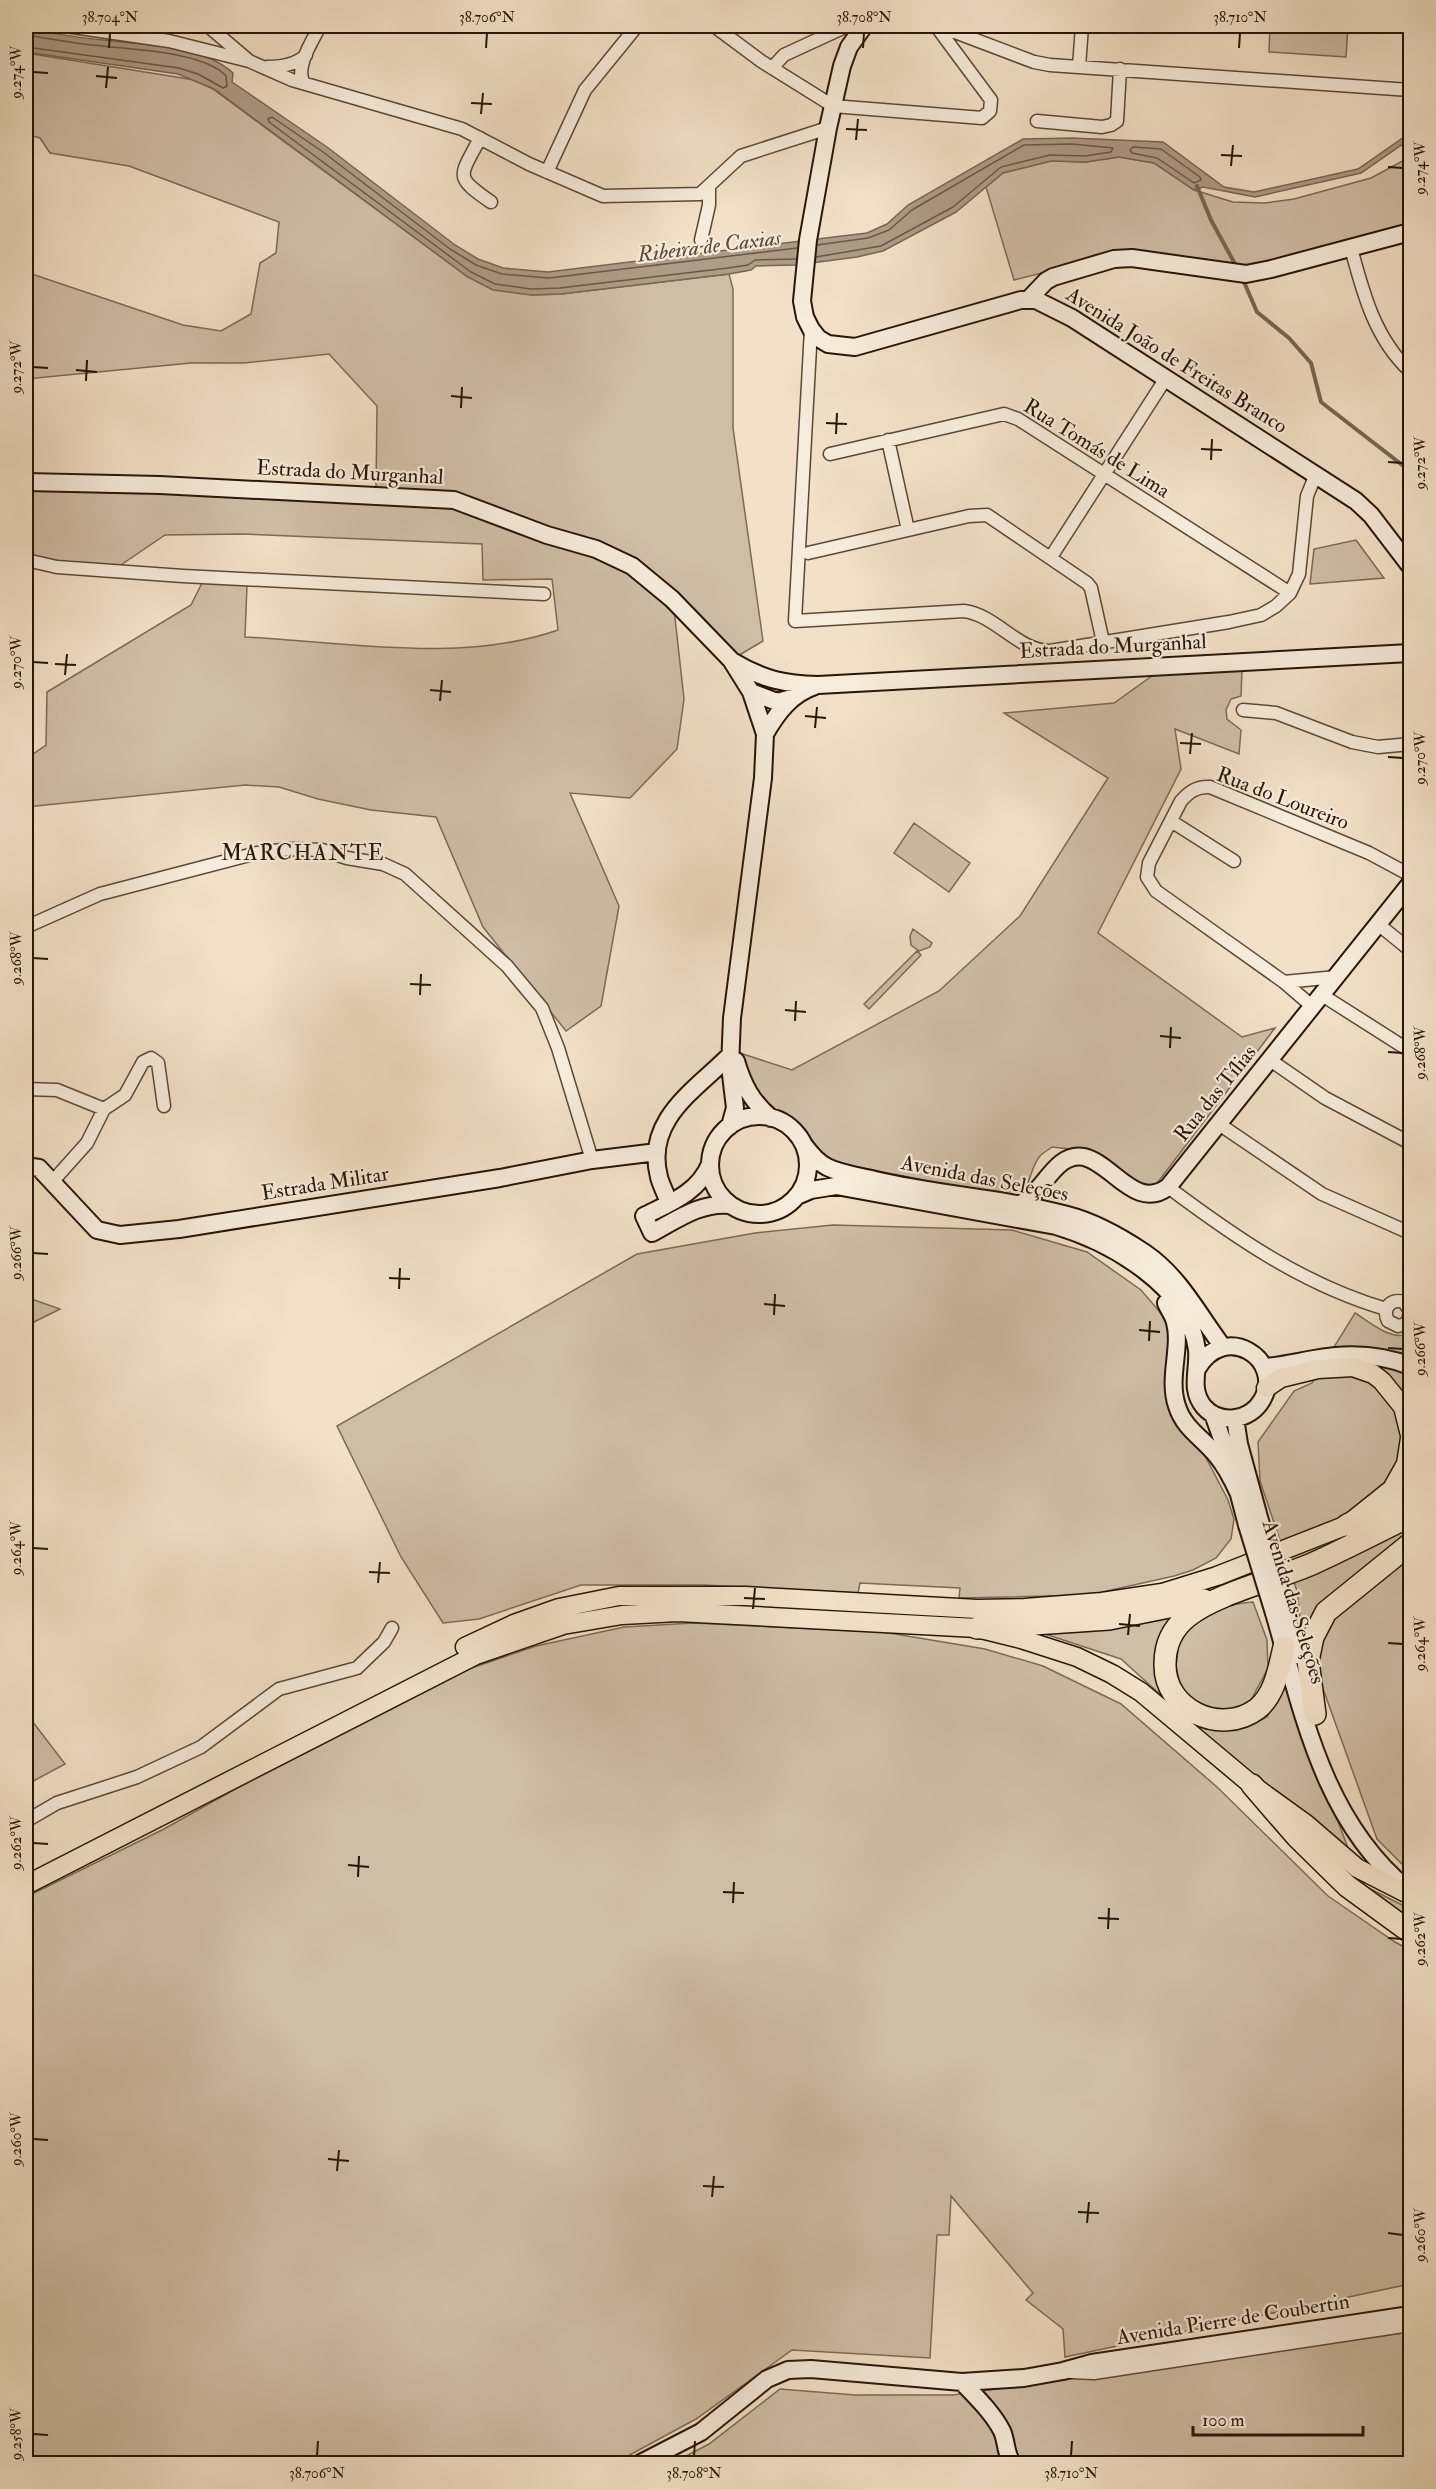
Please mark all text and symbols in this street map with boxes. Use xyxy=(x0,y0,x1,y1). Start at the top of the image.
text: 38.704°N xyxy=(82,8,139,27)
text: 38.706°N xyxy=(459,8,516,27)
text: 38.708°N xyxy=(836,8,892,27)
text: 38.710°N xyxy=(1213,8,1267,27)
text: 9.274°W xyxy=(7,45,26,100)
text: 9.274°W xyxy=(1411,141,1430,196)
water label: Ribeira de Caxias xyxy=(635,223,783,269)
street label: Avenida João de Freitas Branco xyxy=(1060,281,1293,440)
text: 9.272°W xyxy=(7,340,26,395)
street label: Rua Tomás de Lima xyxy=(1019,393,1175,504)
text: 9.272°W xyxy=(1411,436,1430,491)
street label: Estrada do Murganhal xyxy=(256,454,445,491)
street label: Estrada do Murganhal xyxy=(1019,628,1208,665)
text: 9.270°W xyxy=(7,635,26,690)
text: 9.270°W xyxy=(1411,731,1430,786)
street label: Rua do Loureiro xyxy=(1213,761,1353,836)
district label: MARCHANTE xyxy=(221,839,385,867)
text: 9.268°W xyxy=(7,931,26,986)
text: 9.268°W xyxy=(1411,1026,1430,1081)
street label: Rua das Tílias xyxy=(1168,1039,1263,1147)
street label: Avenida das Seleções xyxy=(898,1149,1071,1208)
street label: Estrada Militar xyxy=(259,1160,391,1207)
text: 9.266°W xyxy=(7,1225,26,1281)
text: 9.266°W xyxy=(1411,1321,1430,1377)
street label: Avenida das Seleções xyxy=(1255,1516,1331,1687)
text: 9.264°W xyxy=(7,1520,26,1576)
text: 9.264°W xyxy=(1411,1616,1430,1672)
text: 9.262°W xyxy=(7,1815,26,1871)
text: 9.262°W xyxy=(1411,1911,1430,1967)
text: 9.260°W xyxy=(7,2111,26,2167)
text: 9.260°W xyxy=(1411,2207,1430,2263)
street label: Avenida Pierre de Coubertin xyxy=(1114,2288,1352,2351)
scale bar xyxy=(1193,2399,1362,2437)
text: 9.258°W xyxy=(7,2407,26,2461)
text: 100 m xyxy=(1202,2409,1245,2432)
text: 38.706°N xyxy=(289,2464,346,2483)
text: 38.708°N xyxy=(666,2464,722,2483)
text: 38.710°N xyxy=(1044,2464,1098,2483)

